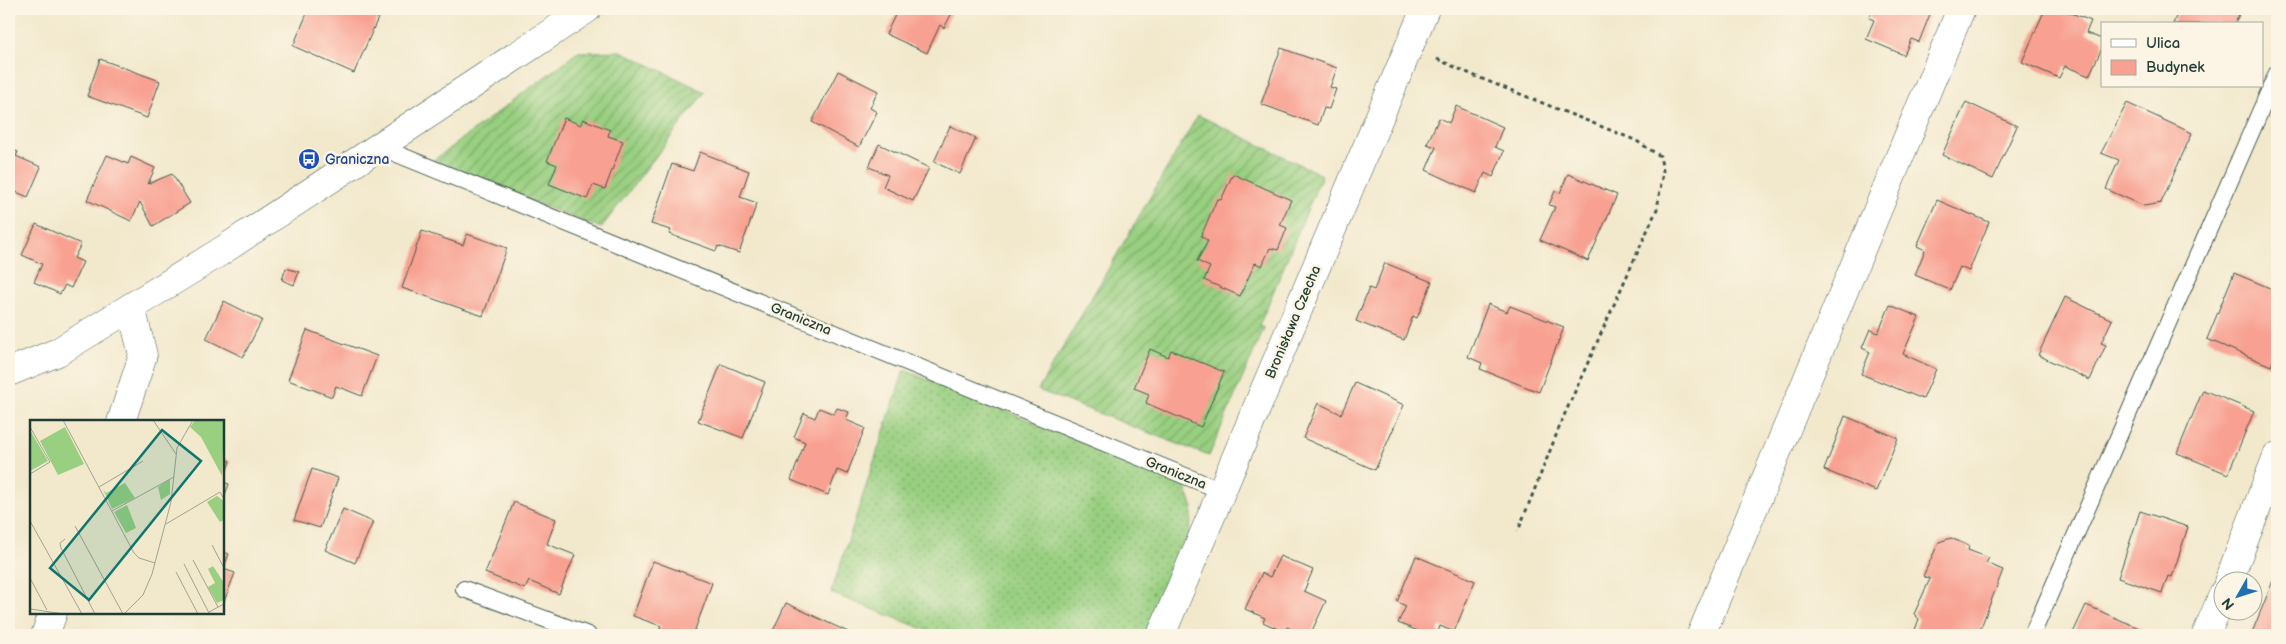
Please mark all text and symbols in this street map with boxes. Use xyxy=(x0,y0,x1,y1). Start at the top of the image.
legend xyxy=(2101,22,2264,88)
text: Ulica xyxy=(2146,34,2180,53)
text: Budynek xyxy=(2146,58,2205,77)
bus stop icon: Graniczna xyxy=(297,147,321,171)
place label: Graniczna xyxy=(325,151,389,168)
street label: Bronisława Czecha xyxy=(1261,263,1325,381)
street label: Graniczna xyxy=(768,299,834,339)
inset map xyxy=(30,420,224,614)
street label: Graniczna xyxy=(1143,453,1209,493)
north arrow xyxy=(2214,572,2264,622)
text: N xyxy=(2218,594,2238,613)

